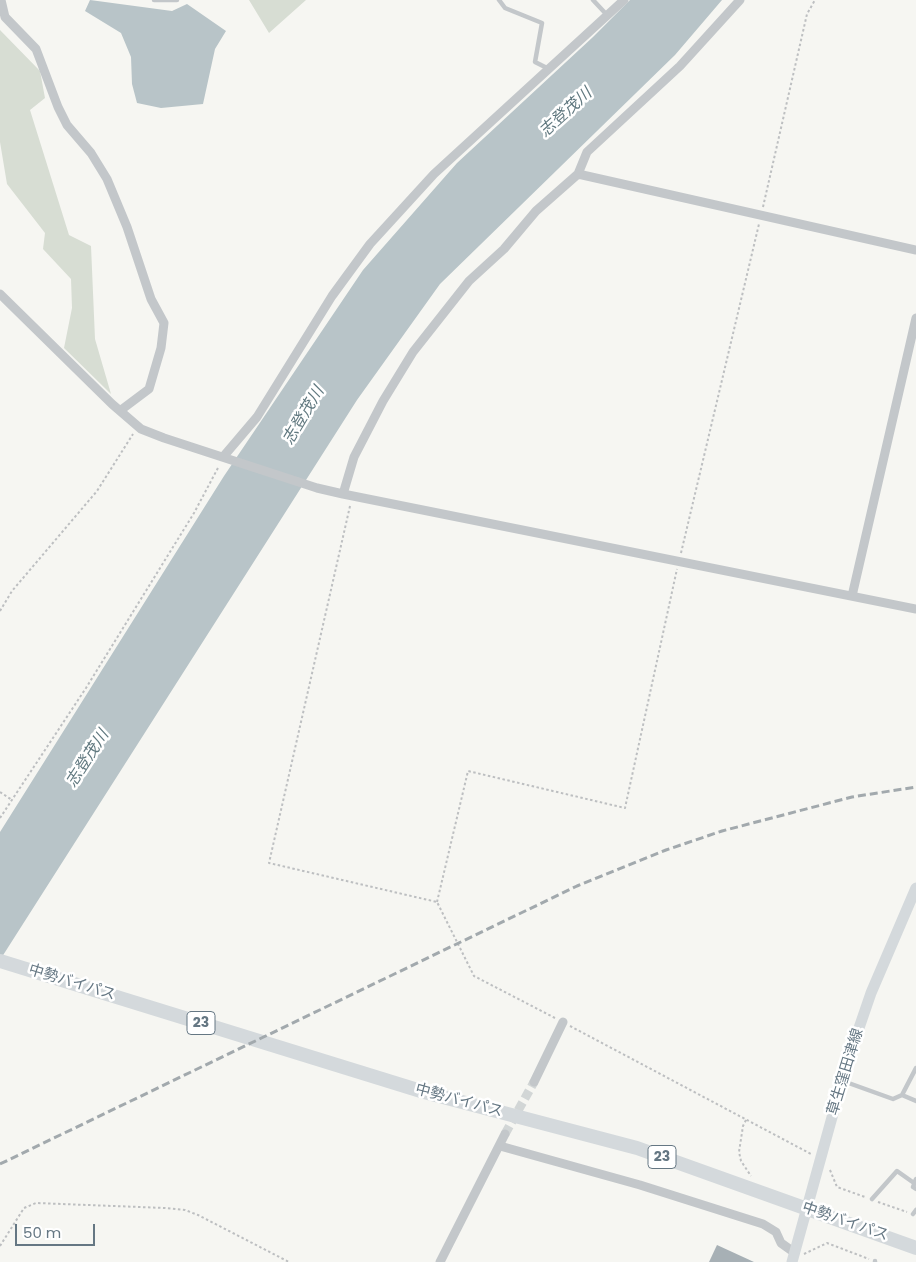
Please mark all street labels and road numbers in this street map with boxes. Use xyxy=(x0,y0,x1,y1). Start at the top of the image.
street label: 中勢バイパス xyxy=(26,961,118,1005)
road number: 23 xyxy=(187,1011,215,1034)
street label: 草生窪田津線 xyxy=(824,1026,868,1118)
street label: 中勢バイパス xyxy=(413,1081,505,1121)
road number: 23 xyxy=(648,1146,676,1168)
street label: 中勢バイパス xyxy=(800,1199,890,1245)

